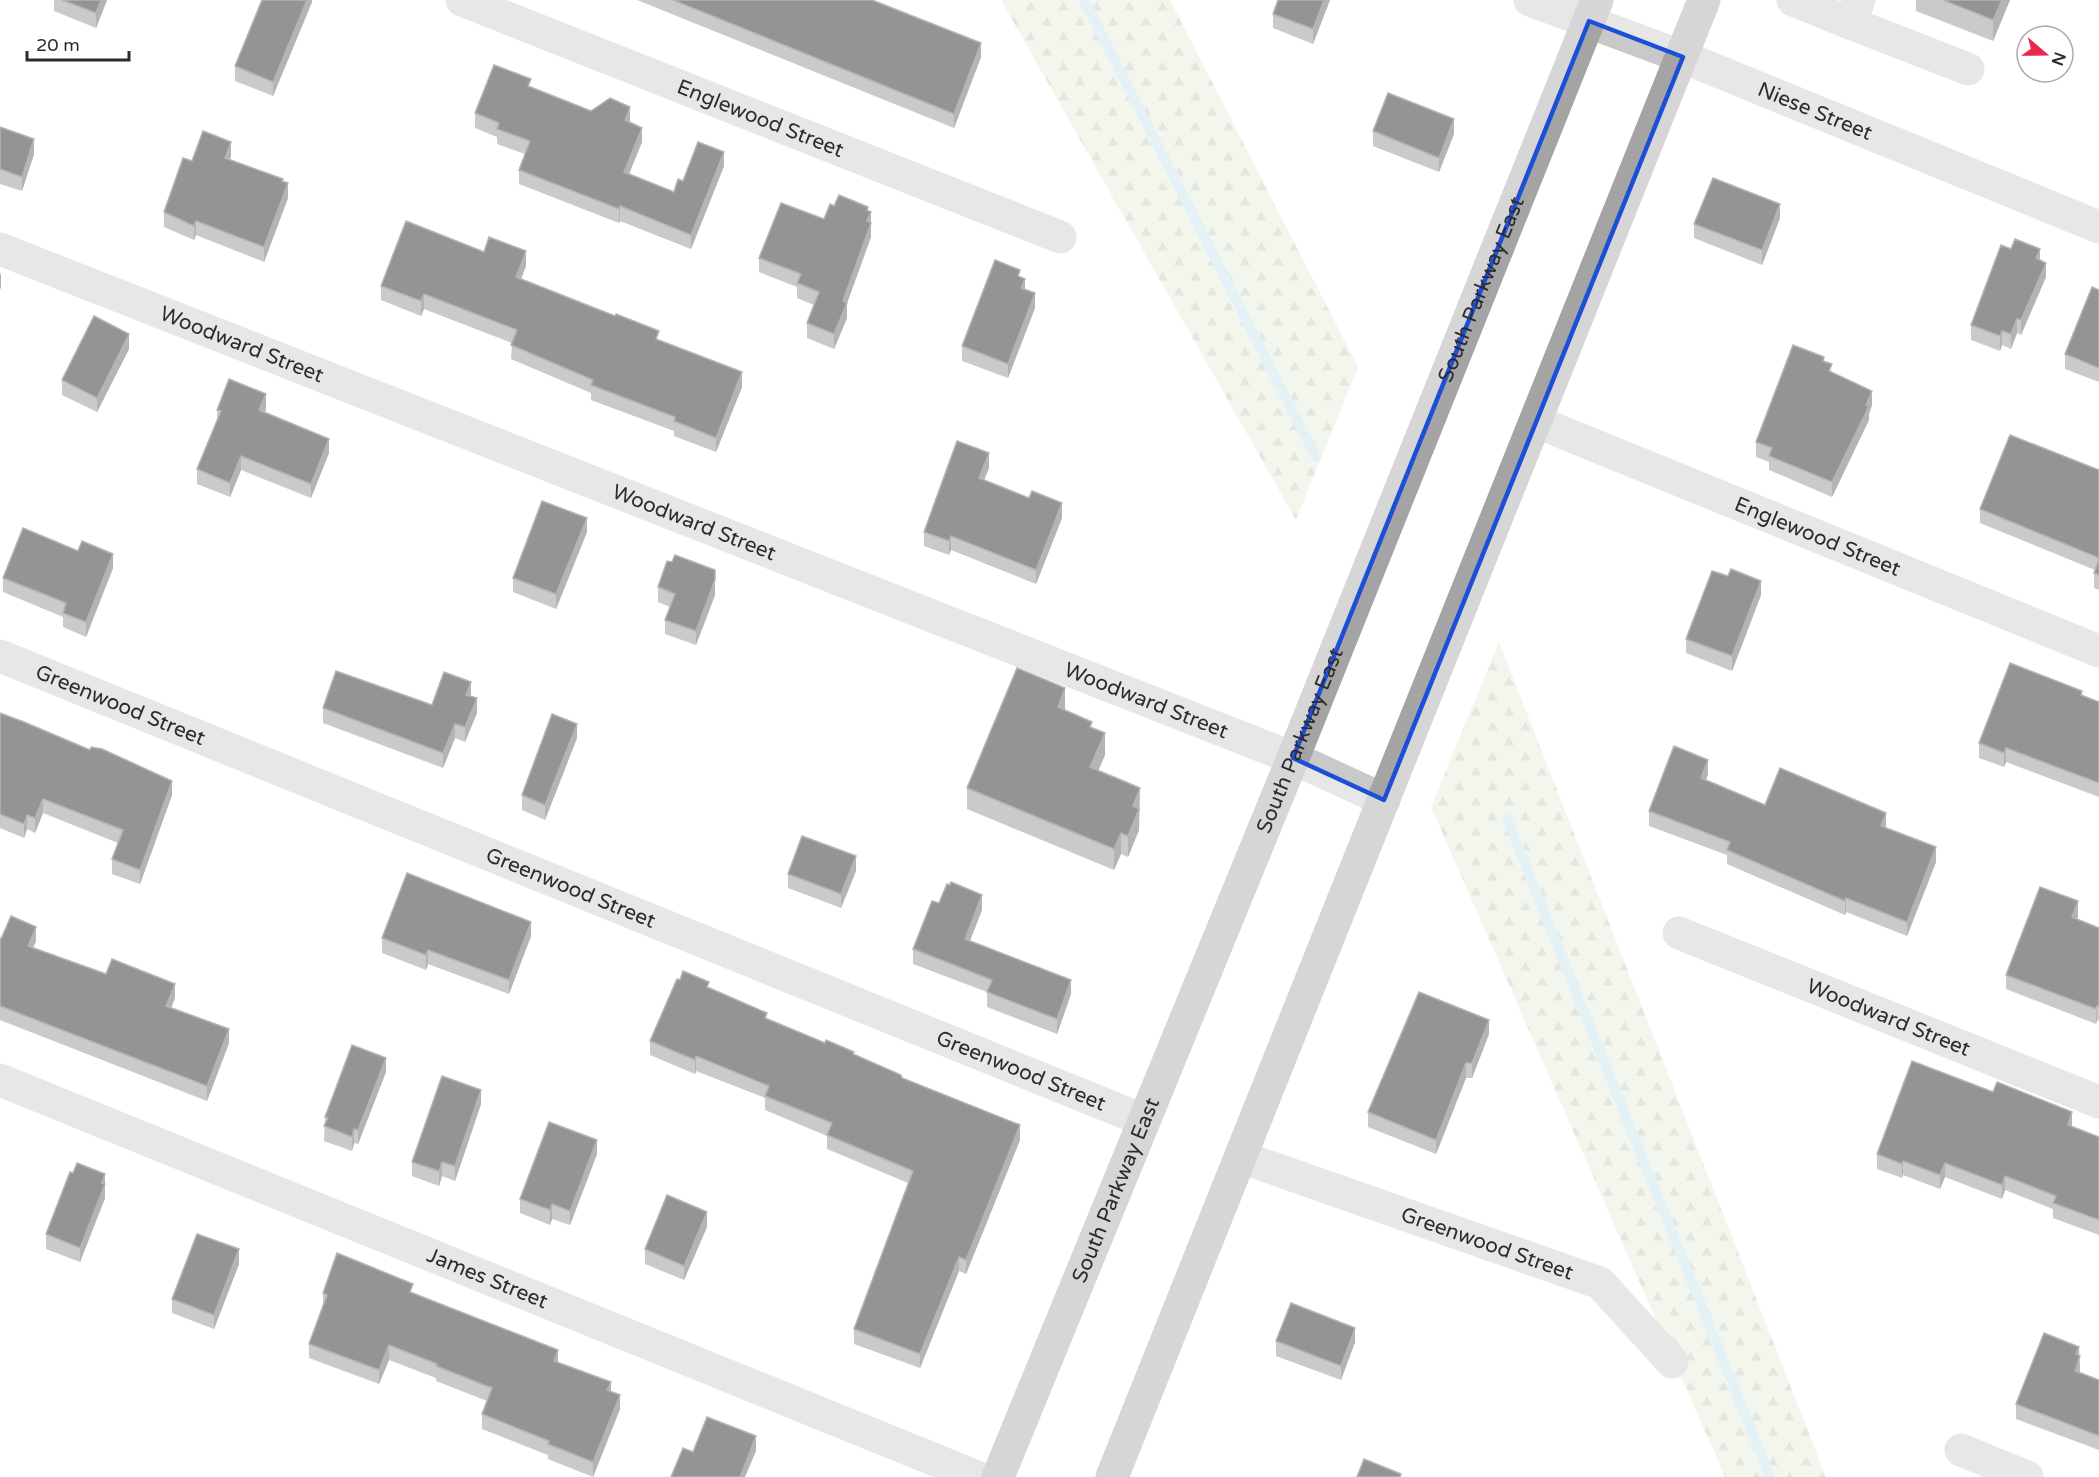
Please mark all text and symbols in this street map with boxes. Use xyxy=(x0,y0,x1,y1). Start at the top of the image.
scale bar xyxy=(27,24,129,62)
north arrow xyxy=(2015,24,2075,84)
text: 20 m xyxy=(36,34,80,56)
text: N xyxy=(2047,49,2070,68)
street label: Englewood Street xyxy=(673,74,847,163)
street label: Niese Street xyxy=(1754,76,1876,146)
street label: South Parkway East xyxy=(1433,193,1529,386)
street label: Woodward Street xyxy=(156,301,327,388)
street label: Woodward Street xyxy=(609,479,780,566)
street label: Englewood Street xyxy=(1731,491,1904,581)
street label: South Parkway East xyxy=(1251,644,1348,837)
street label: Woodward Street xyxy=(1061,657,1232,744)
street label: Greenwood Street xyxy=(32,659,209,750)
street label: Greenwood Street xyxy=(482,842,659,933)
street label: Woodward Street xyxy=(1803,973,1974,1061)
street label: Greenwood Street xyxy=(933,1025,1110,1116)
street label: South Parkway East xyxy=(1067,1094,1165,1286)
street label: Greenwood Street xyxy=(1398,1202,1577,1285)
street label: James Street xyxy=(423,1242,551,1314)

